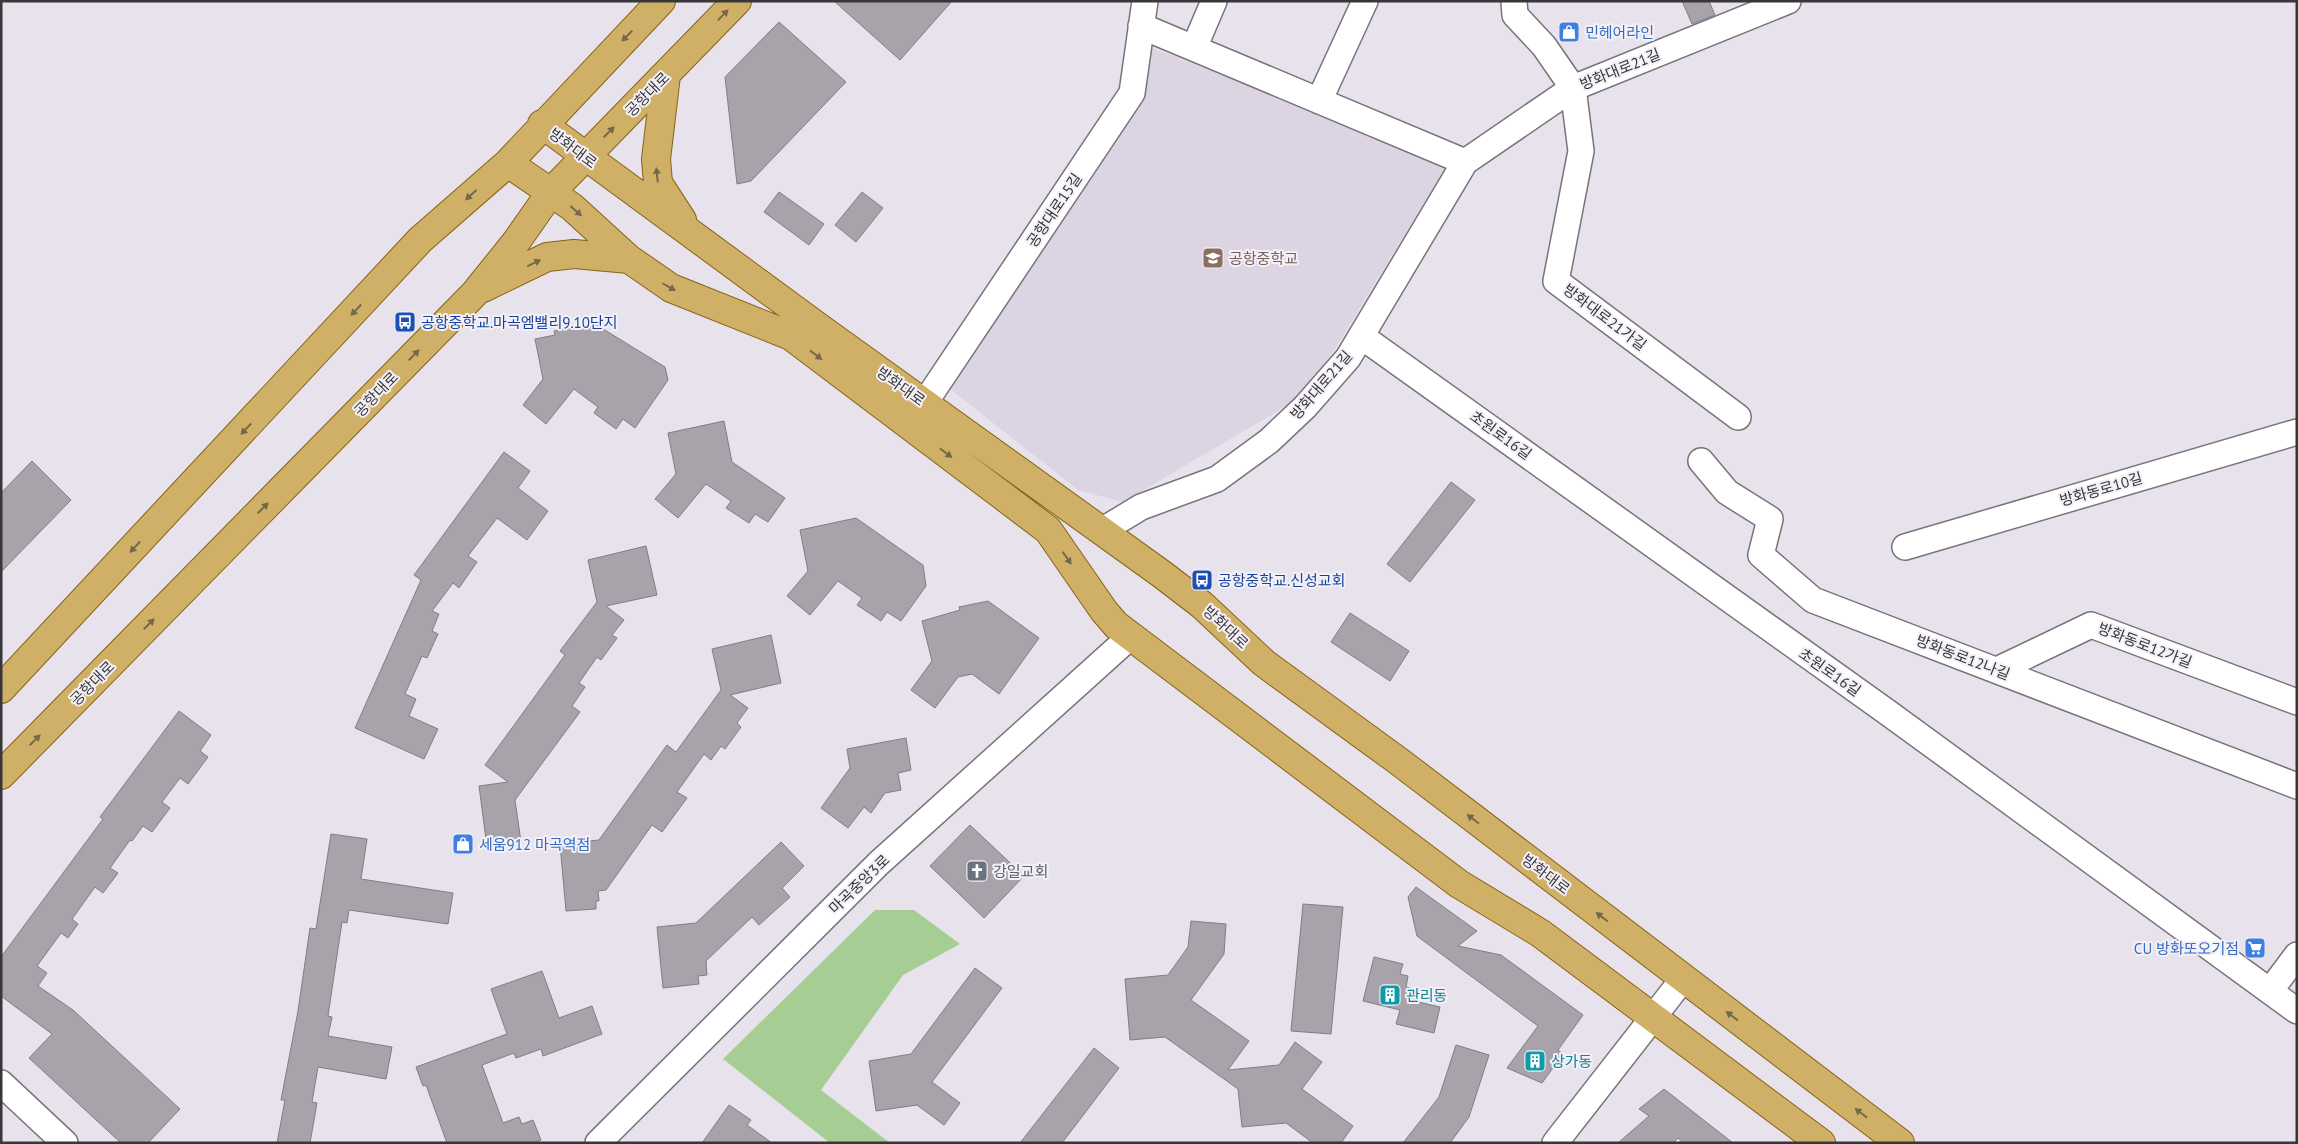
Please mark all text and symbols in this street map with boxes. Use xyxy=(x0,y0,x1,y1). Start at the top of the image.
one-way arrow xyxy=(717,10,729,22)
shop icon: 민헤어라인 xyxy=(1557,20,1581,44)
place label: 민헤어라인 xyxy=(1585,23,1654,42)
one-way arrow xyxy=(621,30,633,42)
street label: 방화대로21길 xyxy=(1577,44,1663,94)
street label: 공항대로 xyxy=(621,68,673,120)
street label: 방화대로 xyxy=(545,124,601,172)
one-way arrow xyxy=(603,126,615,138)
one-way arrow xyxy=(653,166,661,182)
street label: 공항대로15길 xyxy=(1022,169,1086,251)
one-way arrow xyxy=(466,189,478,201)
one-way arrow xyxy=(569,205,581,217)
school or university icon: 공항중학교 xyxy=(1201,246,1225,270)
place label: 공항중학교 xyxy=(1229,249,1298,268)
one-way arrow xyxy=(527,259,541,267)
street label: 방화대로21가길 xyxy=(1560,280,1650,354)
one-way arrow xyxy=(663,282,676,291)
one-way arrow xyxy=(350,303,362,315)
bus stop icon: 공항중학교.마곡엠밸리9.10단지 xyxy=(393,310,417,334)
place label: 공항중학교.마곡엠밸리9.10단지 xyxy=(421,313,618,332)
street label: 방화대로21길 xyxy=(1286,347,1356,423)
one-way arrow xyxy=(408,349,420,361)
one-way arrow xyxy=(809,349,822,360)
street label: 방화대로 xyxy=(873,362,929,410)
street label: 공항대로 xyxy=(350,368,402,420)
street label: 초원로16길 xyxy=(1466,406,1536,464)
one-way arrow xyxy=(240,423,252,435)
one-way arrow xyxy=(939,447,952,458)
street label: 방화동로10길 xyxy=(2057,468,2145,510)
one-way arrow xyxy=(257,503,269,515)
one-way arrow xyxy=(129,541,141,553)
one-way arrow xyxy=(1062,551,1072,565)
bus stop icon: 공항중학교.신성교회 xyxy=(1190,568,1214,592)
place label: 공항중학교.신성교회 xyxy=(1218,571,1345,590)
street label: 방화대로 xyxy=(1199,601,1253,653)
street label: 방화동로12가길 xyxy=(2095,618,2195,672)
one-way arrow xyxy=(143,619,155,631)
street label: 방화동로12나길 xyxy=(1913,630,2013,684)
street label: 초원로16길 xyxy=(1795,644,1865,700)
street label: 공항대로 xyxy=(66,657,118,709)
one-way arrow xyxy=(29,734,41,746)
one-way arrow xyxy=(1467,813,1480,824)
shop icon: 세움912 마곡역점 xyxy=(451,832,475,856)
place label: 세움912 마곡역점 xyxy=(479,835,590,854)
street label: 마곡중앙3로 xyxy=(825,850,893,918)
street label: 방화대로 xyxy=(1518,850,1574,898)
church icon: 강일교회 xyxy=(965,859,989,883)
place label: 강일교회 xyxy=(993,862,1048,881)
one-way arrow xyxy=(1596,912,1609,923)
supermarket icon: CU 방화또오기점 xyxy=(2243,936,2267,960)
place label: CU 방화또오기점 xyxy=(2134,939,2239,958)
building icon: 관리동 xyxy=(1378,983,1402,1007)
place label: 관리동 xyxy=(1406,986,1447,1005)
one-way arrow xyxy=(1726,1010,1739,1021)
building icon: 상가동 xyxy=(1523,1049,1547,1073)
place label: 상가동 xyxy=(1551,1052,1592,1071)
one-way arrow xyxy=(1855,1108,1868,1119)

